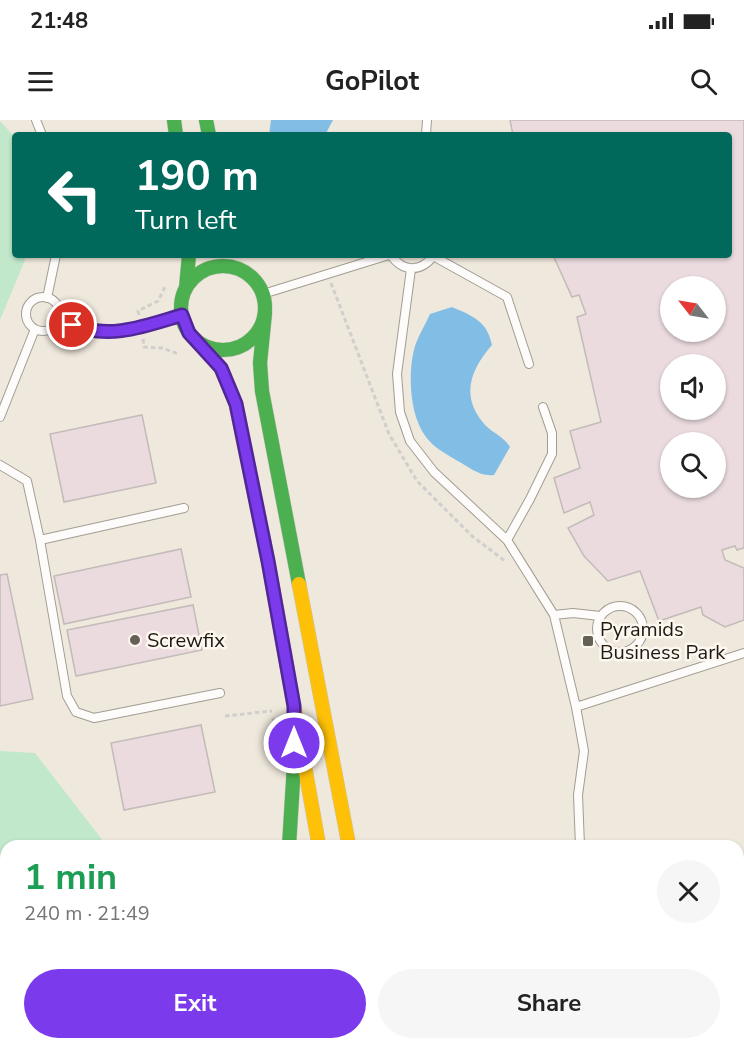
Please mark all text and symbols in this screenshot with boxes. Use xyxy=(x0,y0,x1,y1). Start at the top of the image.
text: 21:48 xyxy=(30,6,88,36)
text: GoPilot xyxy=(325,63,419,100)
icon: menu xyxy=(24,65,57,98)
icon: search xyxy=(687,65,720,98)
text: 190 m xyxy=(135,148,259,205)
icon: left xyxy=(36,156,114,234)
text: Turn left xyxy=(135,202,236,239)
north arrow xyxy=(660,276,726,342)
map controls xyxy=(660,276,726,498)
pin xyxy=(46,299,97,350)
icon: arrive xyxy=(55,308,88,341)
button: sound xyxy=(660,354,726,420)
button: search xyxy=(660,432,726,498)
place label: Pyramids Business Park xyxy=(600,616,726,666)
place label: Screwfix xyxy=(147,627,225,654)
marker: Screwfix xyxy=(128,633,142,647)
marker: Pyramids Business Park xyxy=(581,634,595,648)
position arrow xyxy=(262,711,326,775)
text: 1 min xyxy=(24,853,117,902)
button: close xyxy=(657,860,720,923)
text: 240 m · 21:49 xyxy=(24,900,150,927)
button: Exit xyxy=(24,969,366,1038)
button: Share xyxy=(378,969,720,1038)

